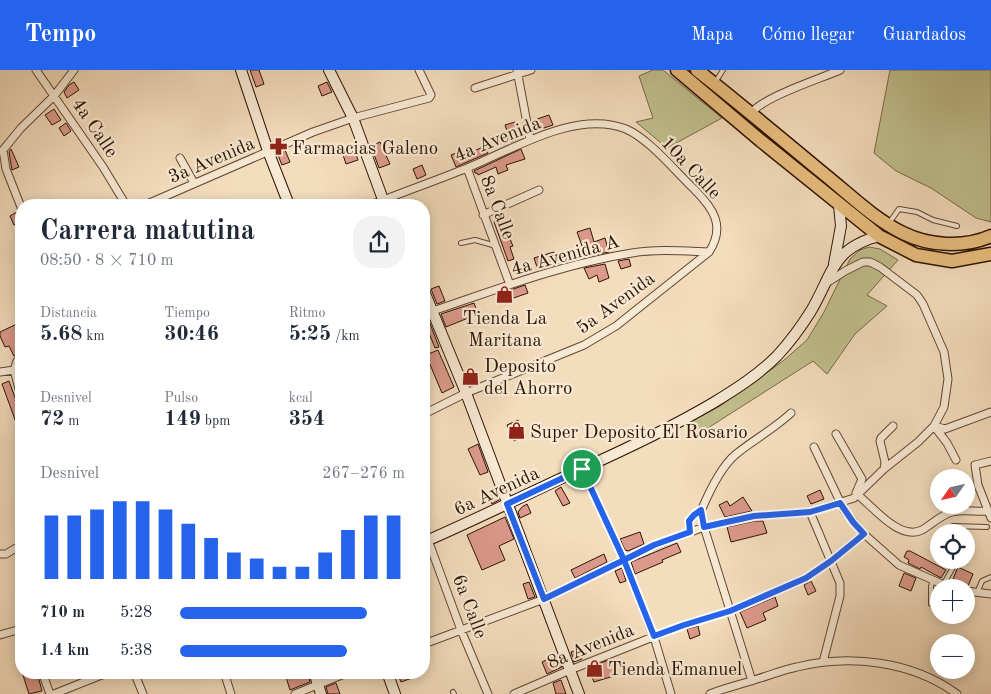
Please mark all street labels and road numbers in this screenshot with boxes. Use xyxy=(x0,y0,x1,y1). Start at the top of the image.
street label: 4a Calle xyxy=(67,95,120,161)
street label: 4a Avenida xyxy=(452,114,545,166)
street label: 3a Avenida xyxy=(166,134,258,188)
street label: 10a Calle xyxy=(657,134,724,204)
street label: 8a Calle xyxy=(476,173,518,243)
street label: 4a Avenida A xyxy=(509,233,622,280)
street label: 5a Avenida xyxy=(574,269,660,339)
street label: 6a Avenida xyxy=(452,464,543,520)
street label: 6a Calle xyxy=(448,572,490,642)
street label: 8a Avenida xyxy=(545,621,638,673)

